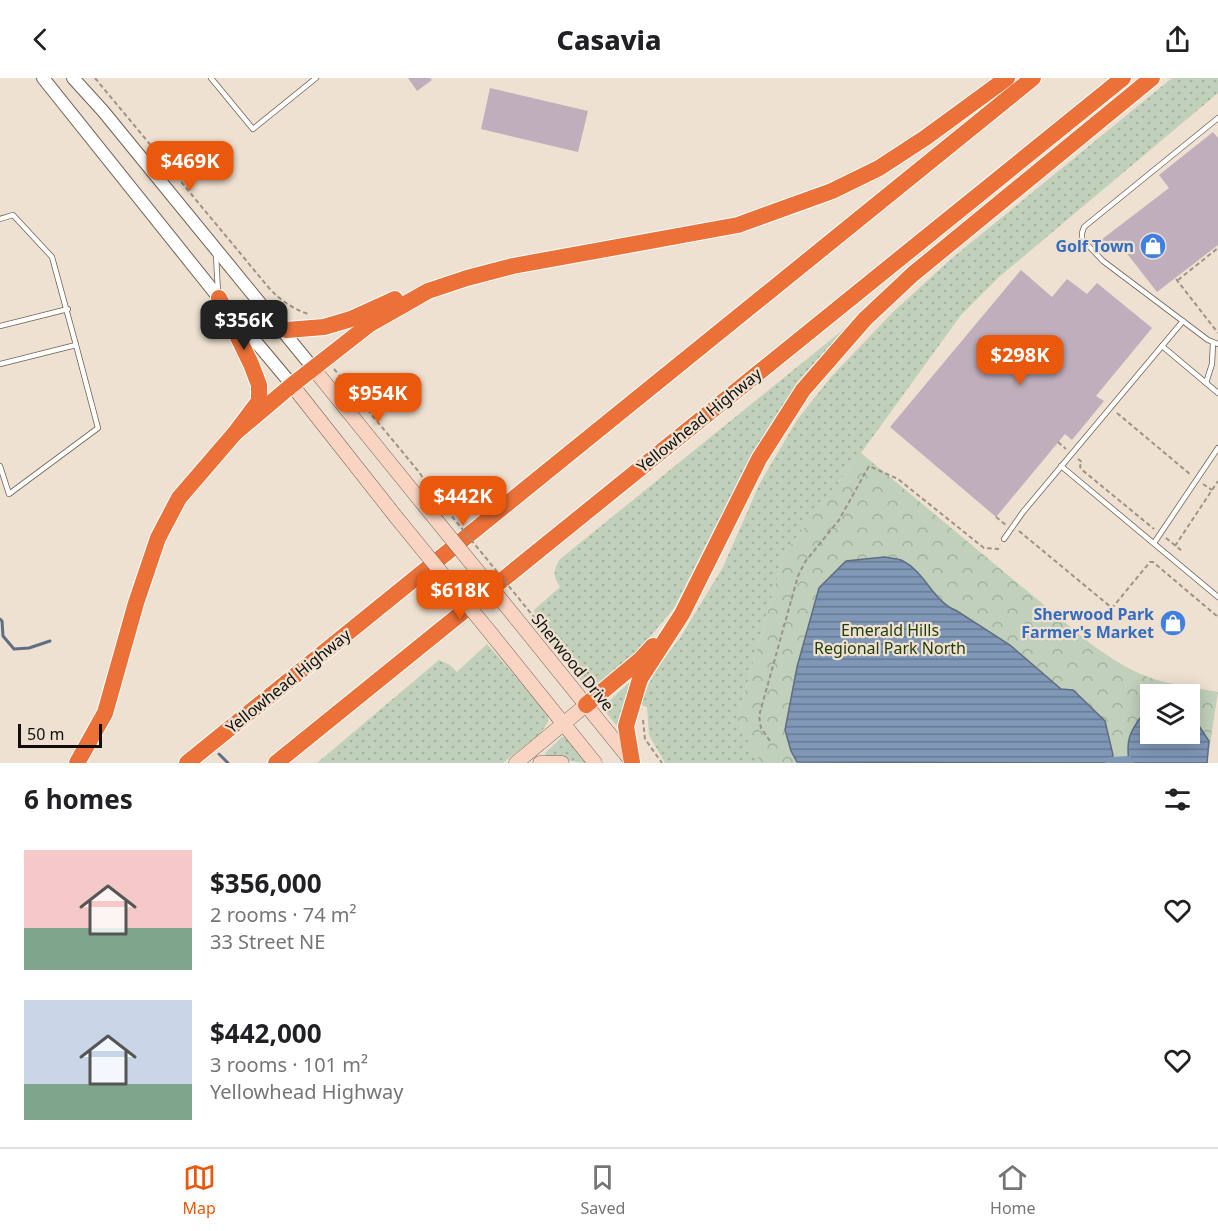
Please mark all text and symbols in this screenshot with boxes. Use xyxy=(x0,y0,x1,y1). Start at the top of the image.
text: Casavia xyxy=(557,21,661,58)
icon: back xyxy=(24,23,57,56)
icon: share xyxy=(1161,23,1194,56)
pin: $469K xyxy=(148,141,232,192)
text: $469K xyxy=(160,147,220,174)
shop icon: Golf Town xyxy=(1138,231,1168,261)
place label: Golf Town xyxy=(1055,235,1134,257)
pin: $356K xyxy=(202,300,286,351)
text: $356K xyxy=(214,306,274,333)
pin: $298K xyxy=(978,335,1062,386)
text: $298K xyxy=(990,341,1050,368)
street label: Yellowhead Highway xyxy=(632,362,767,477)
pin: $954K xyxy=(336,373,420,424)
text: $954K xyxy=(348,379,408,406)
pin: $442K xyxy=(421,476,505,527)
text: $442K xyxy=(433,482,493,509)
pin: $618K xyxy=(418,570,502,621)
text: $618K xyxy=(430,576,490,603)
place label: Sherwood Park Farmer's Market xyxy=(1021,603,1154,643)
shop icon: Sherwood Park Farmer's Market xyxy=(1158,608,1188,638)
street label: Sherwood Drive xyxy=(527,609,619,715)
park label: Emerald Hills Regional Park North xyxy=(814,619,966,659)
street label: Yellowhead Highway xyxy=(221,623,356,738)
map controls xyxy=(1140,684,1200,744)
button: layers xyxy=(1140,684,1200,744)
scale bar xyxy=(18,721,102,748)
text: 50 m xyxy=(27,723,64,745)
text: 6 homes xyxy=(24,781,133,817)
icon: filters xyxy=(1161,783,1194,816)
text: $356,000 xyxy=(210,865,322,901)
icon: home xyxy=(72,874,144,946)
icon: heart xyxy=(1161,894,1194,927)
text: 2 rooms · 74 m² xyxy=(210,901,357,928)
text: 33 Street NE xyxy=(210,928,325,955)
text: $442,000 xyxy=(210,1015,322,1051)
icon: home xyxy=(72,1024,144,1096)
icon: heart xyxy=(1161,1044,1194,1077)
text: 3 rooms · 101 m² xyxy=(210,1051,368,1078)
text: Yellowhead Highway xyxy=(210,1078,403,1105)
tab: Map xyxy=(182,1161,216,1219)
tab: Saved xyxy=(581,1161,625,1219)
tab: Home xyxy=(990,1161,1036,1219)

